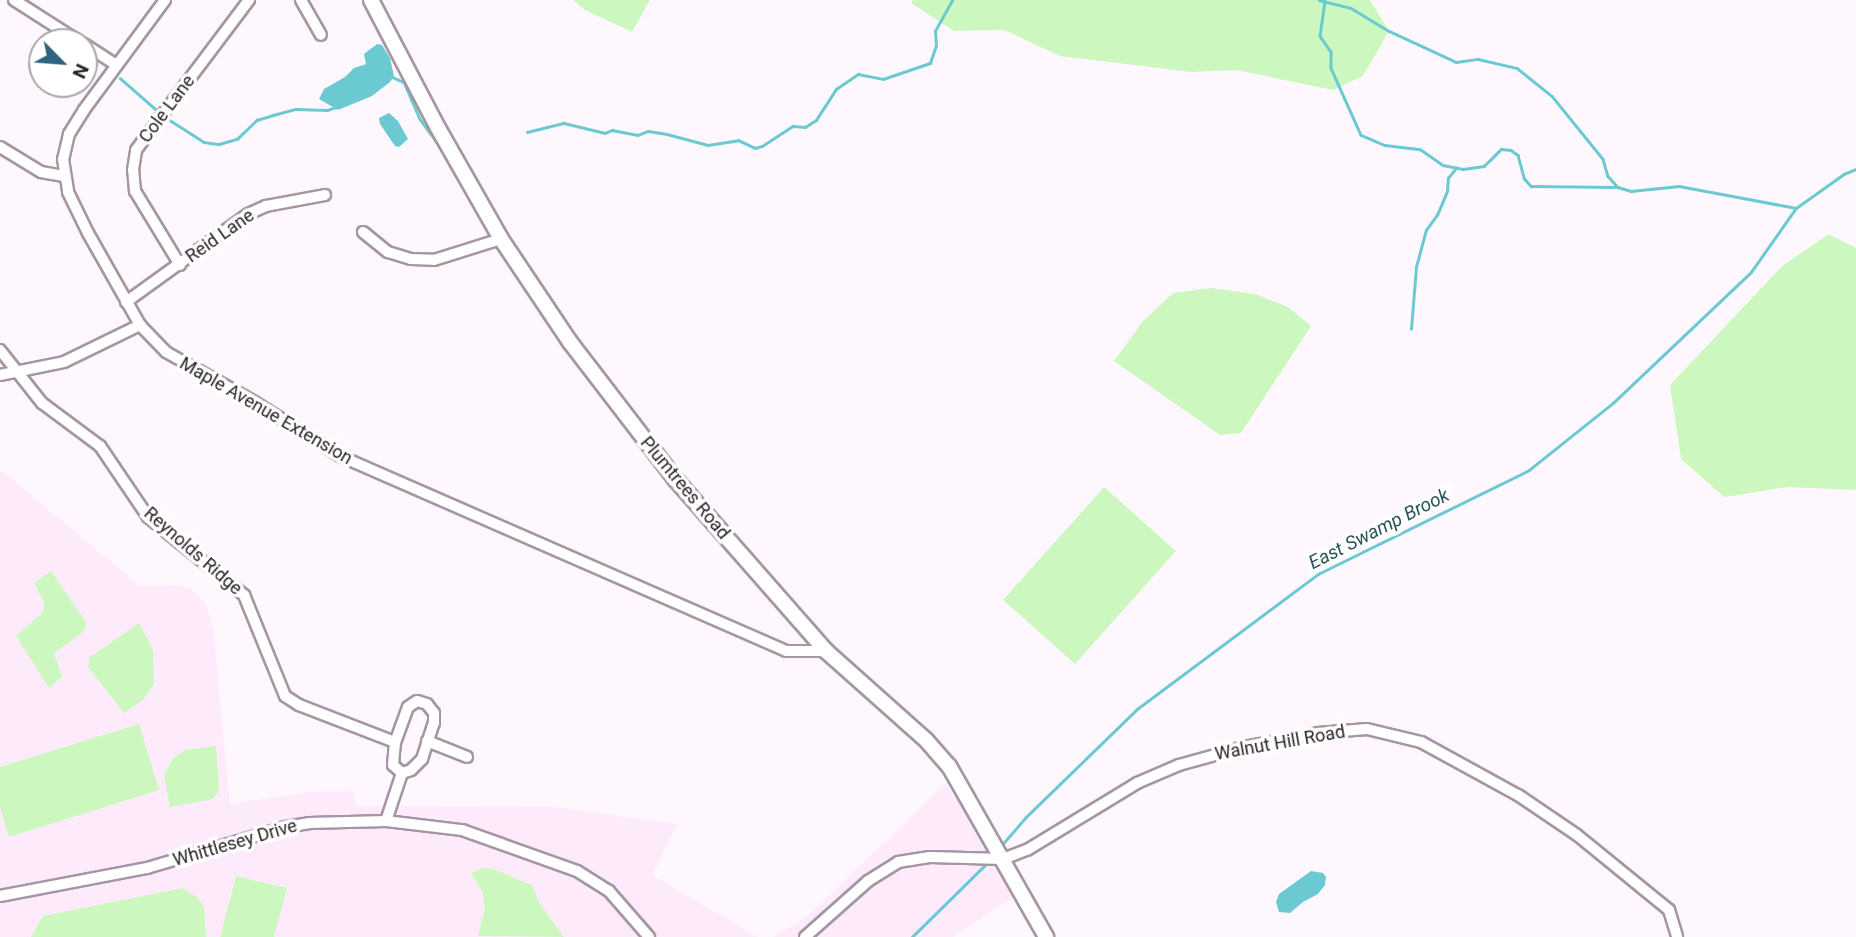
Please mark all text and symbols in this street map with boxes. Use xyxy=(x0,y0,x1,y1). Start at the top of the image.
north arrow xyxy=(28,28,98,98)
text: N xyxy=(67,60,94,82)
street label: Cole Lane xyxy=(135,71,199,147)
street label: Reid Lane xyxy=(182,205,258,267)
street label: Maple Avenue Extension xyxy=(176,353,356,469)
street label: Plumtrees Road xyxy=(636,432,734,544)
water label: East Swamp Brook xyxy=(1305,484,1453,574)
street label: Reynolds Ridge xyxy=(140,503,246,599)
street label: Walnut Hill Road xyxy=(1213,721,1347,765)
street label: Whittlesey Drive xyxy=(170,815,300,871)

